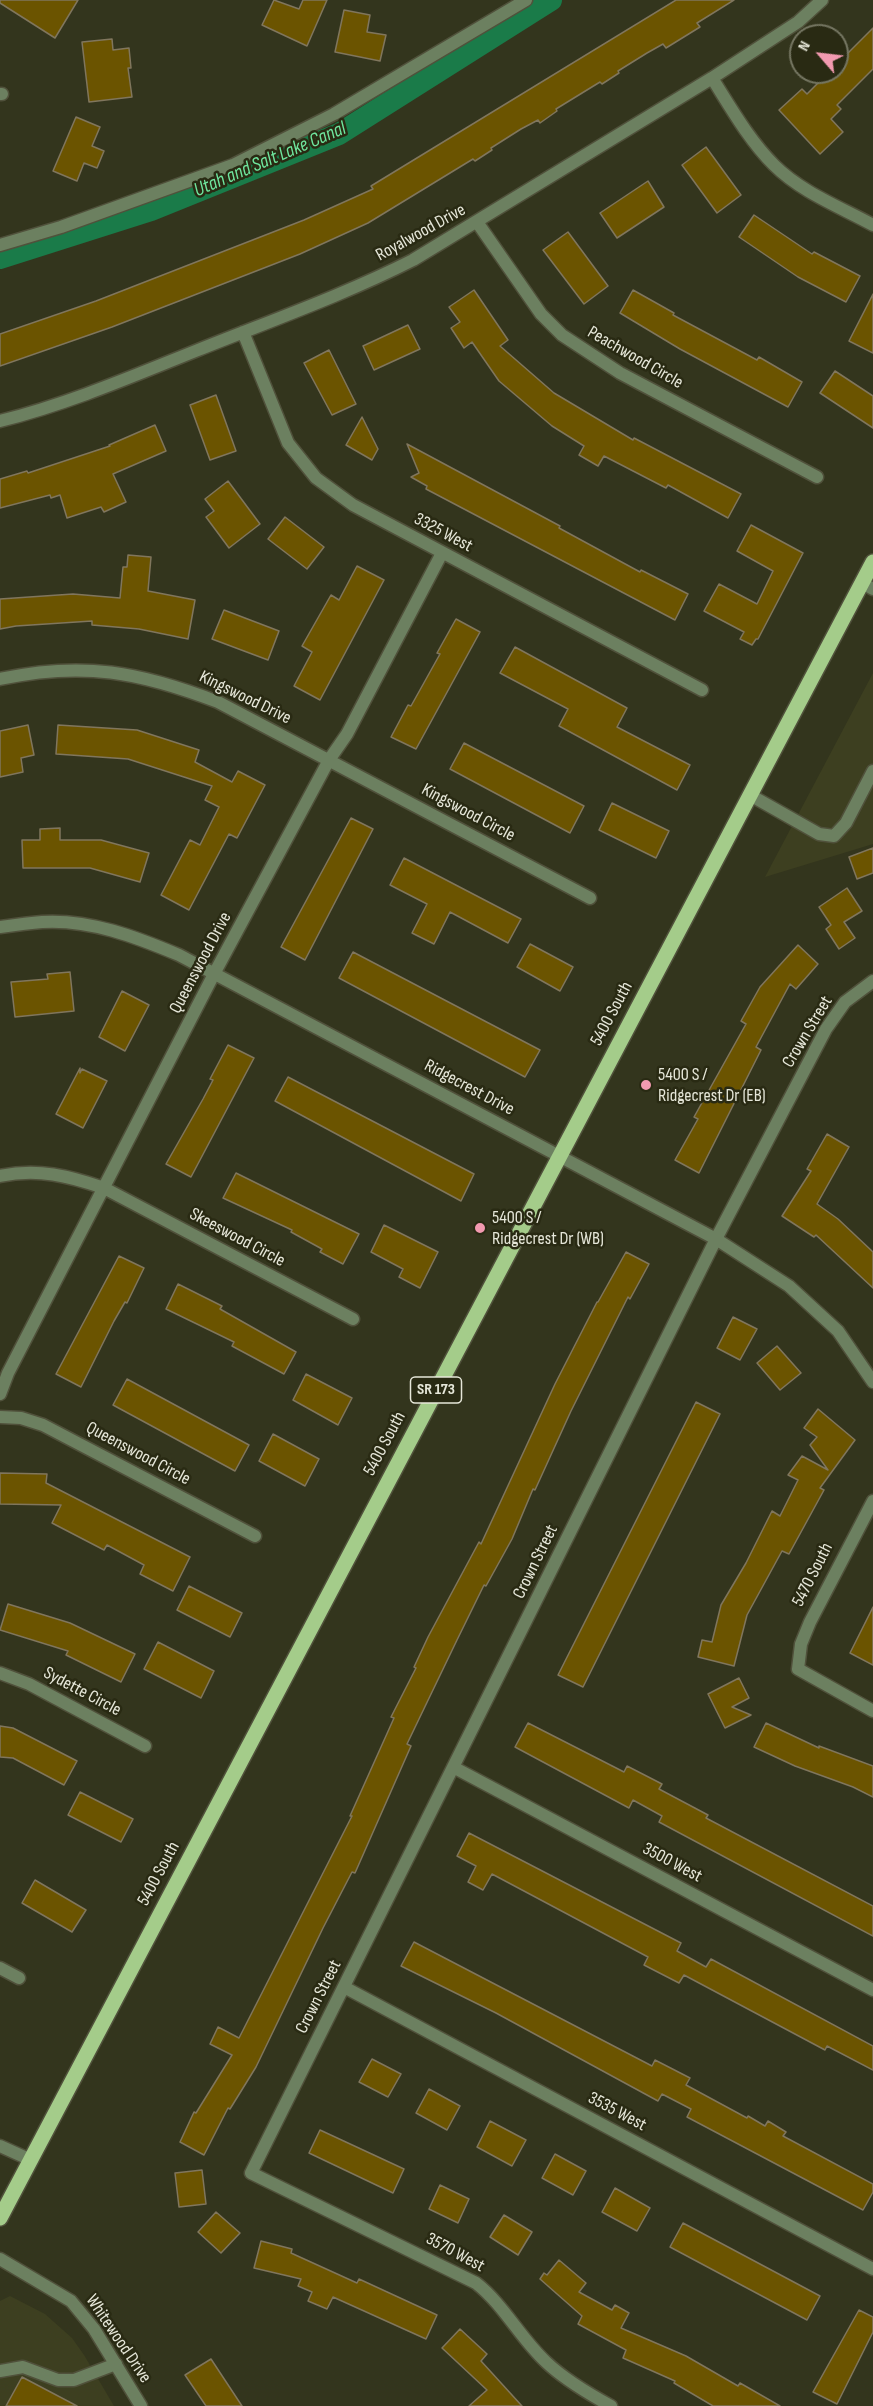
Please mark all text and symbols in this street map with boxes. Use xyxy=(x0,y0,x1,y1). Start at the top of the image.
north arrow xyxy=(789,24,849,84)
text: N xyxy=(794,38,815,54)
water label: Utah and Salt Lake Canal xyxy=(190,117,350,203)
street label: Royalwood Drive xyxy=(372,200,470,266)
street label: Peachwood Circle xyxy=(583,322,687,394)
street label: 3325 West xyxy=(410,509,476,557)
street label: Kingswood Drive xyxy=(195,666,295,730)
street label: Kingswood Circle xyxy=(417,779,519,847)
street label: Queenswood Drive xyxy=(165,909,237,1017)
street label: 5400 South xyxy=(586,978,638,1050)
street label: Crown Street xyxy=(778,992,838,1072)
street label: Ridgecrest Drive xyxy=(420,1055,518,1121)
place label: 5400 S / Ridgecrest Dr (EB) xyxy=(658,1064,766,1106)
marker: 5400 S / Ridgecrest Dr (EB) xyxy=(639,1078,653,1092)
street label: Skeeswood Circle xyxy=(185,1204,289,1272)
place label: 5400 S / Ridgecrest Dr (WB) xyxy=(492,1207,604,1250)
marker: 5400 S / Ridgecrest Dr (WB) xyxy=(473,1221,487,1235)
road number: SR 173 xyxy=(410,1377,462,1403)
street label: 5400 South xyxy=(359,1408,411,1480)
street label: Queenswood Circle xyxy=(82,1417,194,1491)
street label: Crown Street xyxy=(509,1522,563,1602)
street label: 5470 South xyxy=(788,1540,838,1610)
street label: Sydette Circle xyxy=(39,1663,125,1721)
street label: 5400 South xyxy=(133,1838,185,1910)
street label: 3500 West xyxy=(639,1838,705,1888)
street label: Crown Street xyxy=(291,1957,347,2037)
street label: 3535 West xyxy=(584,2088,650,2136)
street label: 3570 West xyxy=(422,2229,488,2277)
street label: Whitewood Drive xyxy=(81,2291,155,2387)

